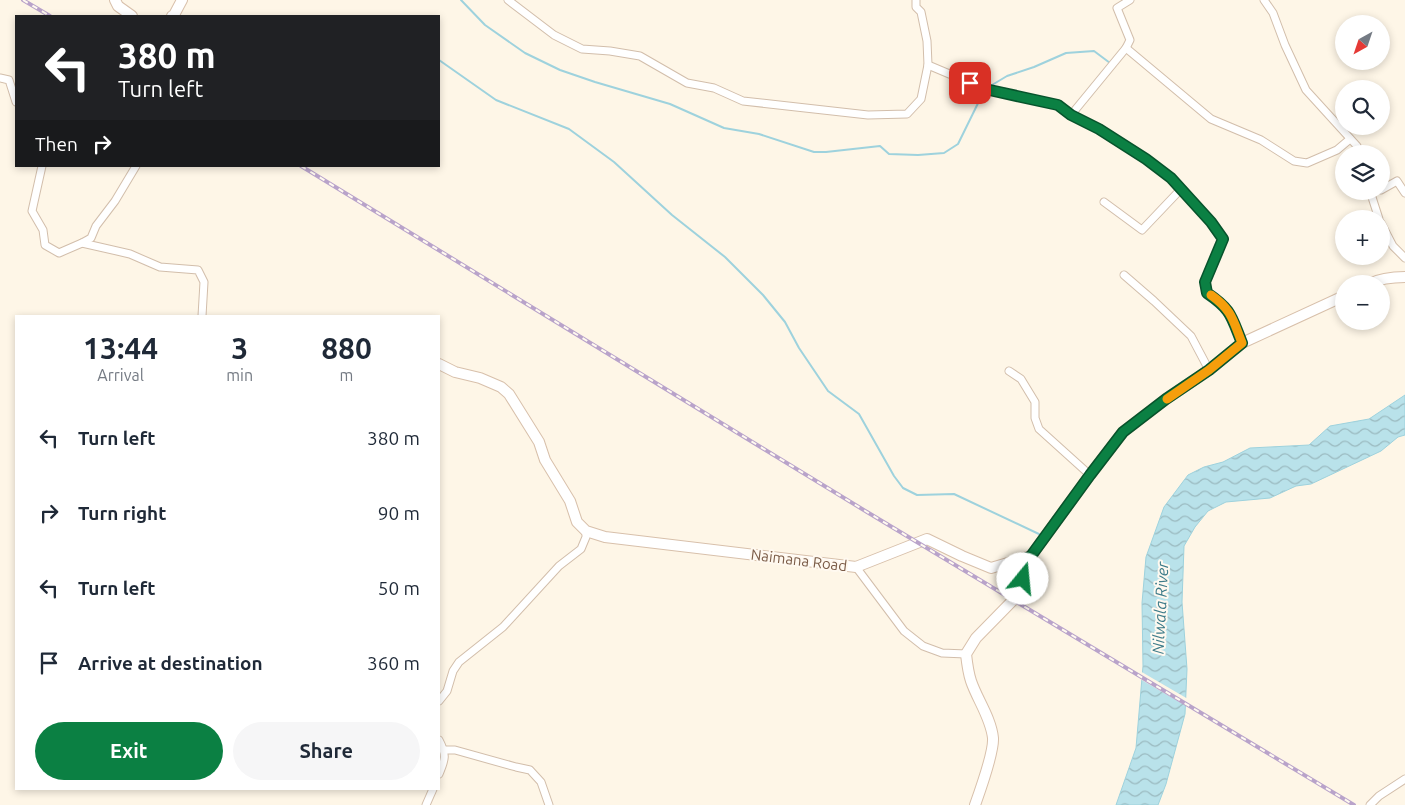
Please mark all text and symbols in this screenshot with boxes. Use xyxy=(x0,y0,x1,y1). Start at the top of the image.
north arrow xyxy=(1335,15,1390,70)
map controls xyxy=(1335,15,1390,330)
icon: left xyxy=(35,35,100,100)
text: 380 m xyxy=(118,35,216,75)
pin xyxy=(949,62,991,104)
icon: arrive xyxy=(956,69,984,97)
text: Turn left xyxy=(118,76,203,101)
button: search xyxy=(1335,80,1390,135)
icon: right xyxy=(88,130,116,158)
text: Then xyxy=(35,133,78,155)
button: layers xyxy=(1335,145,1390,200)
button: + xyxy=(1335,210,1390,265)
button: − xyxy=(1335,275,1390,330)
text: 13:44 xyxy=(83,331,158,365)
text: 3 xyxy=(231,331,248,365)
text: 880 xyxy=(321,331,372,365)
text: Arrival xyxy=(97,366,144,384)
text: min xyxy=(226,366,253,384)
text: m xyxy=(340,366,353,384)
icon: left xyxy=(35,424,63,452)
text: Turn left xyxy=(78,427,156,449)
text: 380 m xyxy=(367,427,420,449)
icon: right xyxy=(35,499,63,527)
text: Turn right xyxy=(78,502,166,524)
text: 90 m xyxy=(378,502,420,524)
street label: Naimana Road xyxy=(750,546,848,574)
position arrow xyxy=(996,552,1048,604)
water label: Nilwala River xyxy=(1149,560,1171,655)
icon: left xyxy=(35,574,63,602)
text: Turn left xyxy=(78,577,156,599)
text: 50 m xyxy=(378,577,420,599)
icon: arrive xyxy=(35,649,63,677)
text: Arrive at destination xyxy=(78,652,263,674)
text: 360 m xyxy=(367,652,420,674)
button: Exit xyxy=(35,722,223,780)
button: Share xyxy=(233,722,420,780)

